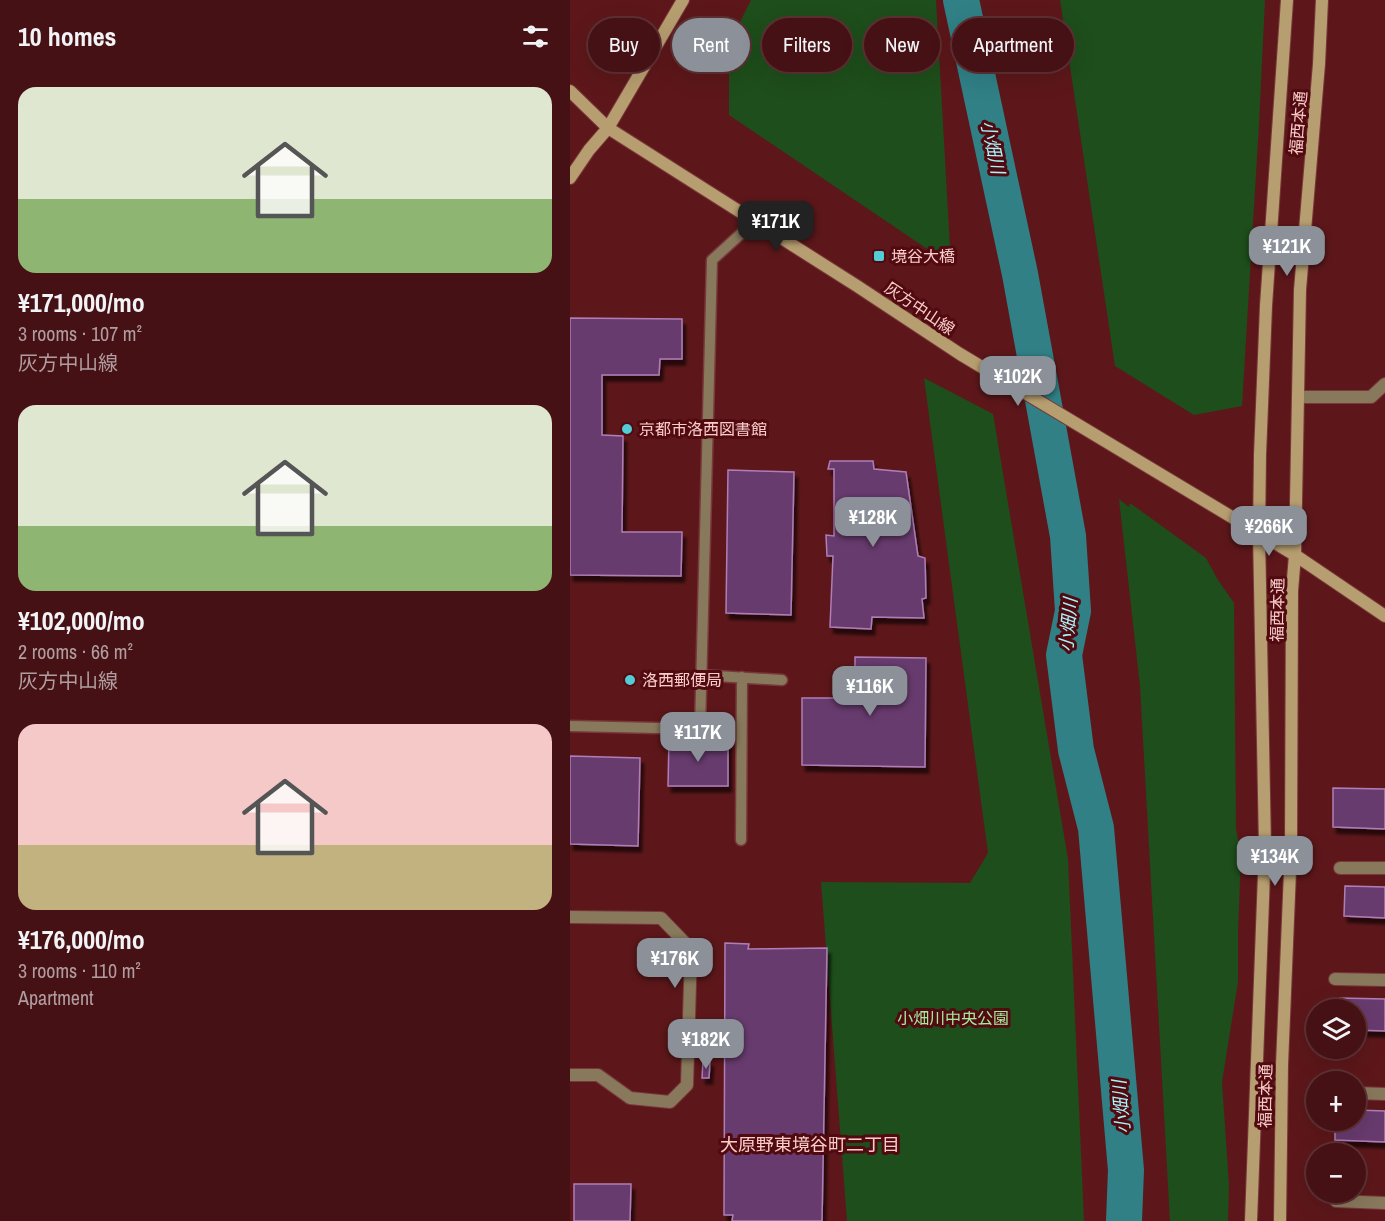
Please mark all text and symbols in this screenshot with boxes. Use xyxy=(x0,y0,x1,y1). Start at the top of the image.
chip: Buy xyxy=(588,18,660,72)
chip: Rent xyxy=(672,18,750,72)
chip: Filters xyxy=(762,18,852,72)
chip: New xyxy=(864,18,940,72)
chip: Apartment xyxy=(952,18,1074,72)
text: 10 homes xyxy=(18,19,116,54)
icon: filters xyxy=(519,20,552,53)
street label: 福西本通 xyxy=(1284,90,1312,156)
water label: 小畑川 xyxy=(975,118,1011,178)
icon: home xyxy=(231,126,339,234)
pin: ¥171K xyxy=(734,201,818,252)
text: ¥171K xyxy=(752,207,800,234)
pin: ¥121K xyxy=(1245,226,1329,277)
text: ¥121K xyxy=(1263,232,1311,259)
place label: 境谷大橋 xyxy=(891,245,955,267)
marker: 境谷大橋 xyxy=(872,249,886,263)
street label: 灰方中山線 xyxy=(881,277,959,339)
text: ¥171,000/mo xyxy=(18,285,145,320)
text: 3 rooms · 107 m² xyxy=(18,320,142,347)
text: 灰方中山線 xyxy=(18,349,118,376)
pin: ¥102K xyxy=(976,356,1060,407)
text: ¥102K xyxy=(994,362,1042,389)
place label: 京都市洛西図書館 xyxy=(639,418,767,440)
marker: 京都市洛西図書館 xyxy=(620,422,634,436)
icon: home xyxy=(231,444,339,552)
pin: ¥128K xyxy=(831,497,915,548)
text: ¥128K xyxy=(849,503,897,530)
pin: ¥266K xyxy=(1227,506,1311,557)
text: ¥266K xyxy=(1245,512,1293,539)
street label: 福西本通 xyxy=(1265,578,1289,642)
water label: 小畑川 xyxy=(1053,595,1083,653)
text: ¥102,000/mo xyxy=(18,603,145,638)
text: 2 rooms · 66 m² xyxy=(18,638,133,665)
pin: ¥116K xyxy=(828,666,912,717)
text: 灰方中山線 xyxy=(18,667,118,694)
place label: 洛西郵便局 xyxy=(642,669,722,691)
text: ¥116K xyxy=(846,672,894,699)
marker: 洛西郵便局 xyxy=(623,673,637,687)
pin: ¥117K xyxy=(656,712,740,763)
text: ¥117K xyxy=(674,718,722,745)
icon: home xyxy=(231,763,339,871)
pin: ¥134K xyxy=(1233,836,1317,887)
text: ¥134K xyxy=(1251,842,1299,869)
text: ¥176,000/mo xyxy=(18,922,145,957)
pin: ¥176K xyxy=(633,938,717,989)
text: ¥176K xyxy=(651,944,699,971)
text: 3 rooms · 110 m² xyxy=(18,957,141,984)
text: Apartment xyxy=(18,984,94,1011)
map controls xyxy=(1306,999,1366,1203)
button: layers xyxy=(1306,999,1366,1059)
park label: 小畑川中央公園 xyxy=(897,1007,1009,1029)
pin: ¥182K xyxy=(664,1019,748,1070)
text: ¥182K xyxy=(682,1025,730,1052)
street label: 福西本通 xyxy=(1253,1064,1277,1128)
button: + xyxy=(1306,1071,1366,1131)
water label: 小畑川 xyxy=(1106,1077,1136,1135)
district label: 大原野東境谷町二丁目 xyxy=(720,1132,900,1157)
button: − xyxy=(1306,1143,1366,1203)

